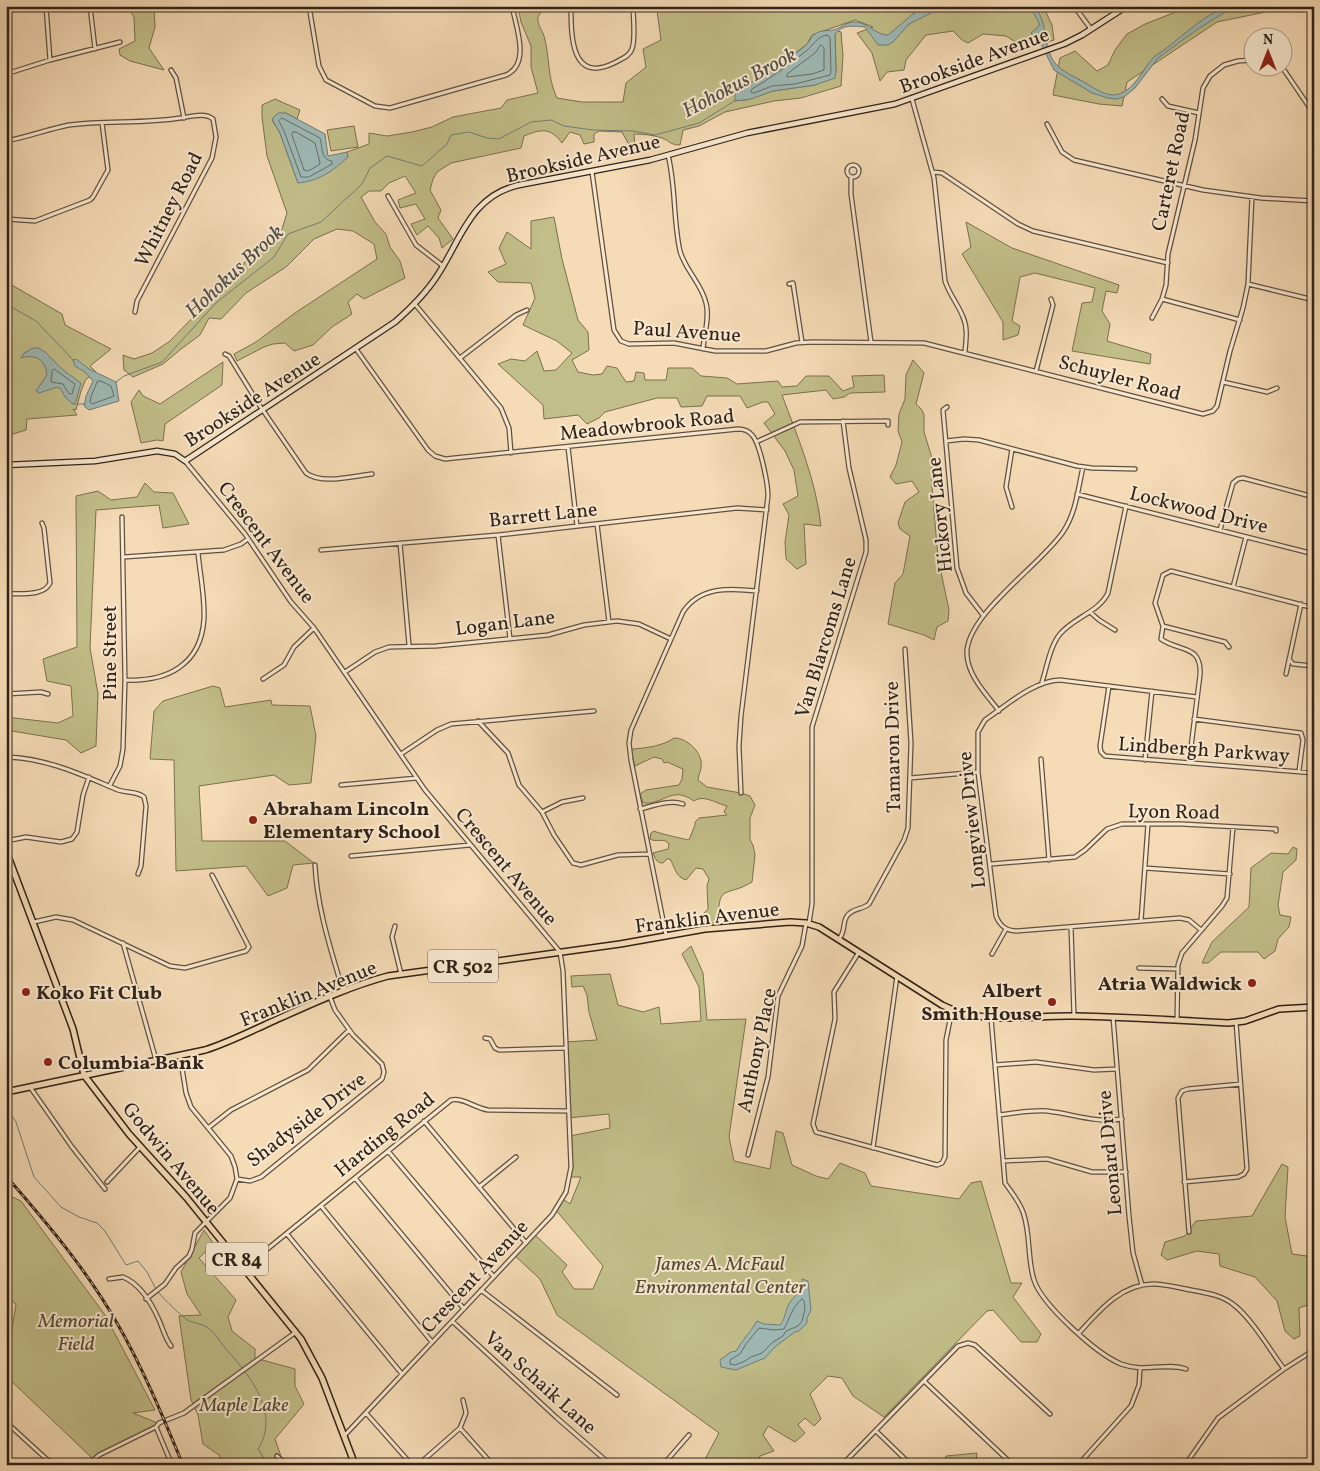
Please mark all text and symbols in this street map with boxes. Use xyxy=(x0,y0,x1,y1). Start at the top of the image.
street label: Brookside Avenue xyxy=(896,22,1054,102)
north arrow xyxy=(1242,28,1292,78)
text: N xyxy=(1263,31,1273,50)
water label: Hohokus Brook xyxy=(677,41,802,126)
street label: Carteret Road xyxy=(1146,109,1198,234)
street label: Brookside Avenue xyxy=(504,129,663,191)
street label: Whitney Road xyxy=(129,148,211,272)
water label: Hohokus Brook xyxy=(179,218,291,326)
street label: Paul Avenue xyxy=(632,315,742,351)
street label: Brookside Avenue xyxy=(179,346,327,455)
street label: Schuyler Road xyxy=(1055,349,1184,409)
street label: Meadowbrook Road xyxy=(559,403,736,449)
street label: Hickory Lane xyxy=(921,456,961,574)
street label: Crescent Avenue xyxy=(210,476,321,610)
street label: Lockwood Drive xyxy=(1126,480,1271,542)
street label: Barrett Lane xyxy=(487,496,599,536)
street label: Van Blarcoms Lane xyxy=(789,554,865,722)
street label: Logan Lane xyxy=(454,604,557,644)
street label: Pine Street xyxy=(97,605,125,701)
street label: Tamaron Drive xyxy=(879,681,909,813)
street label: Lindbergh Parkway xyxy=(1117,731,1291,771)
street label: Longview Drive xyxy=(952,750,994,890)
place label: Abraham Lincoln Elementary School xyxy=(263,796,440,847)
street label: Lyon Road xyxy=(1128,798,1220,828)
street label: Crescent Avenue xyxy=(448,802,563,932)
marker: Abraham Lincoln Elementary School xyxy=(247,814,259,826)
street label: Franklin Avenue xyxy=(633,896,781,942)
road number: CR 502 xyxy=(428,949,498,982)
street label: Franklin Avenue xyxy=(236,955,381,1035)
place label: Atria Waldwick xyxy=(1098,971,1242,999)
marker: Atria Waldwick xyxy=(1246,977,1258,989)
place label: Albert Smith House xyxy=(921,978,1042,1029)
place label: Koko Fit Club xyxy=(36,980,162,1008)
street label: Anthony Place xyxy=(731,985,785,1115)
marker: Koko Fit Club xyxy=(20,986,32,998)
marker: Albert Smith House xyxy=(1046,996,1058,1008)
place label: Columbia Bank xyxy=(58,1050,204,1078)
marker: Columbia Bank xyxy=(42,1056,54,1068)
street label: Shadyside Drive xyxy=(242,1066,373,1175)
street label: Harding Road xyxy=(329,1086,441,1185)
street label: Leonard Drive xyxy=(1092,1089,1130,1217)
street label: Godwin Avenue xyxy=(115,1097,226,1222)
street label: Crescent Avenue xyxy=(415,1214,536,1340)
road number: CR 84 xyxy=(206,1242,268,1276)
park label: James A. McFaul Environmental Center xyxy=(634,1251,806,1302)
park label: Memorial Field xyxy=(37,1308,114,1359)
street label: Van Schaik Lane xyxy=(477,1325,602,1442)
park label: Maple Lake xyxy=(199,1392,289,1420)

